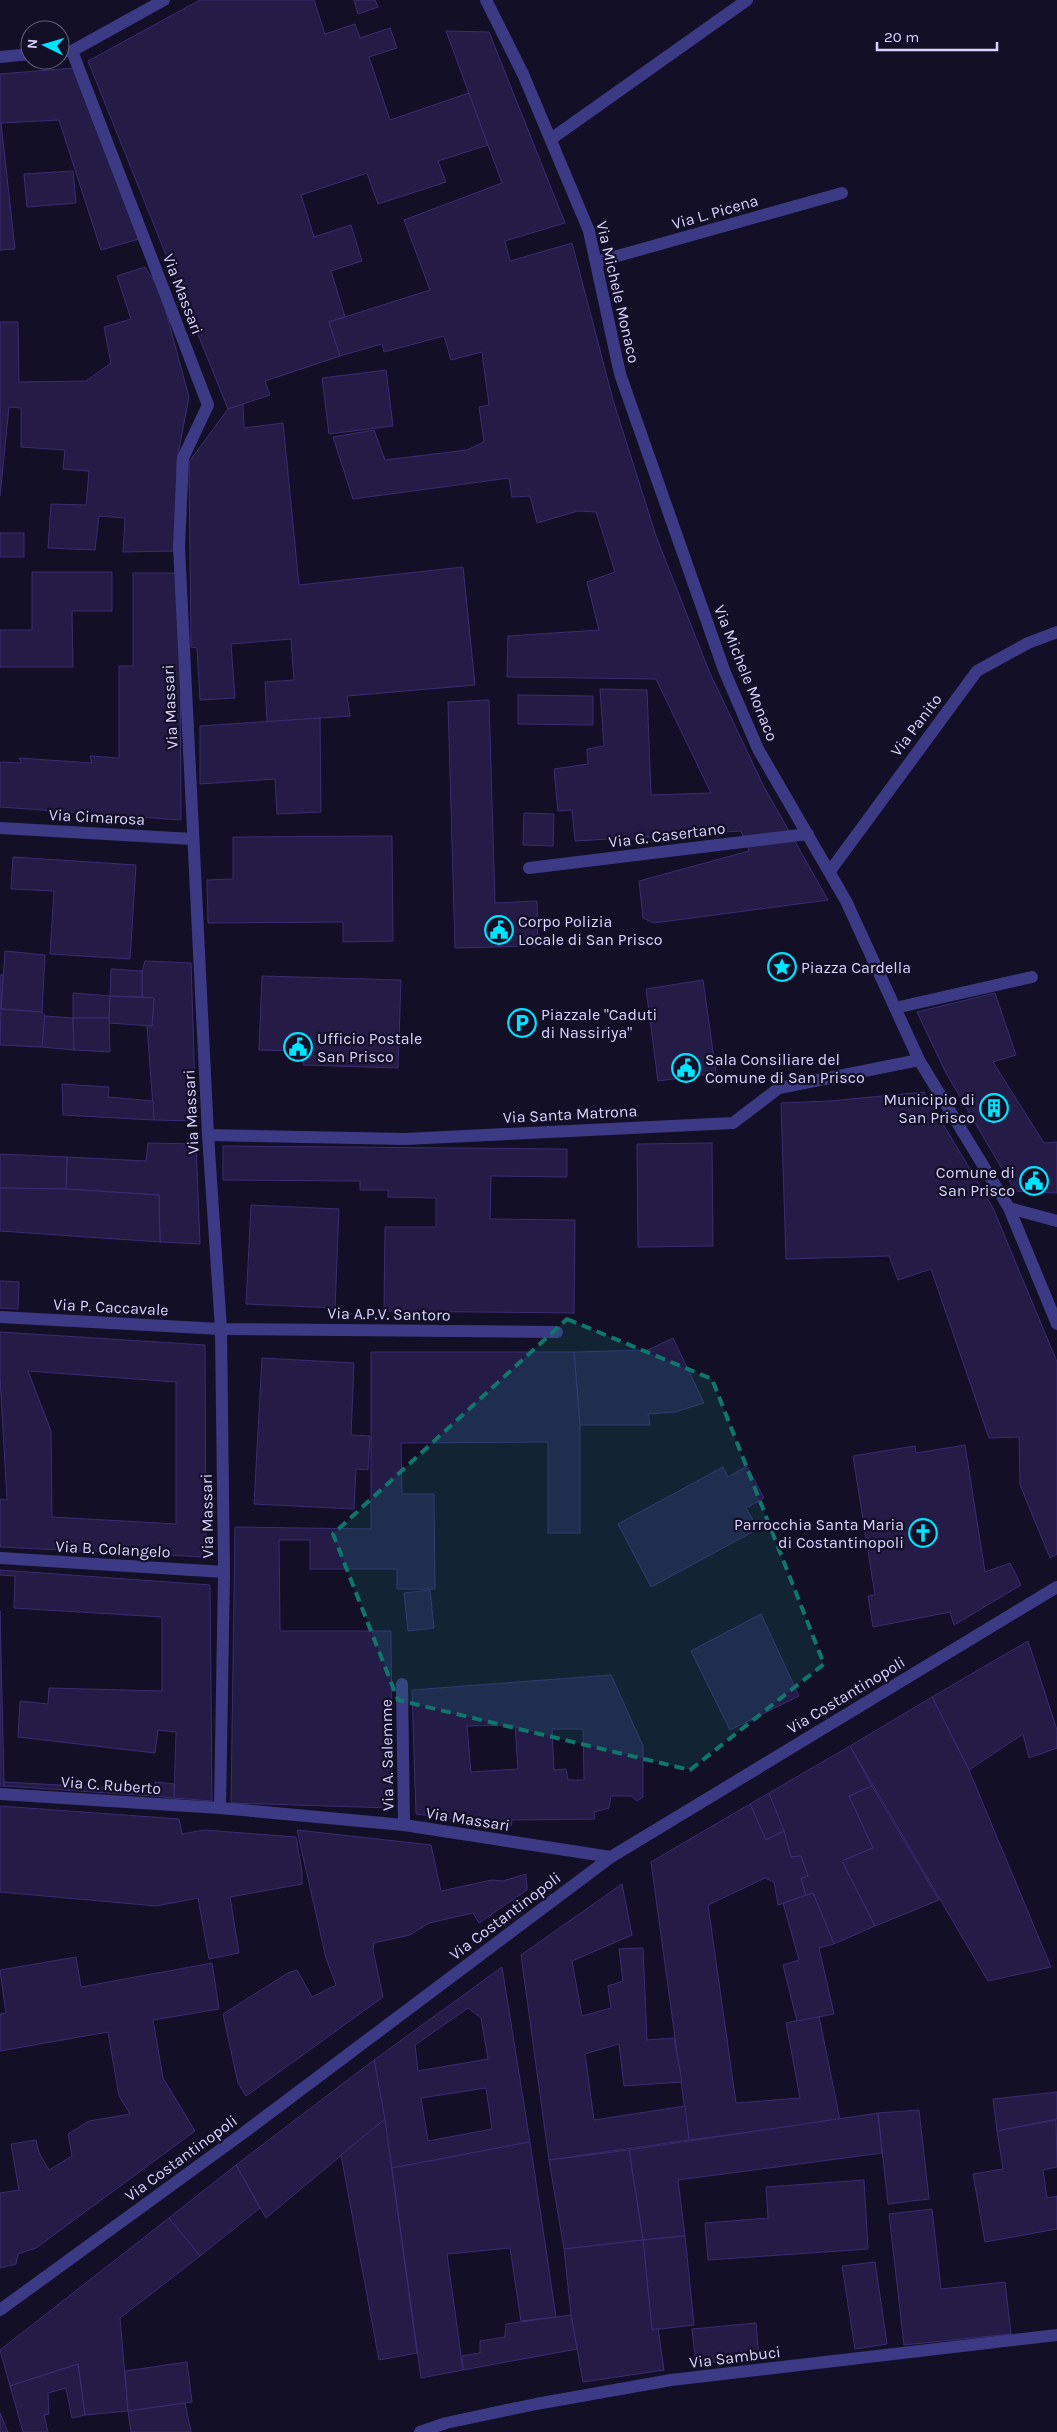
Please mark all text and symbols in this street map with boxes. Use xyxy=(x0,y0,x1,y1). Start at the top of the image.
north arrow xyxy=(20,20,70,70)
scale bar xyxy=(877,20,997,52)
text: 20 m xyxy=(884,28,919,46)
text: N xyxy=(24,38,41,50)
street label: Via L. Picena xyxy=(670,191,760,233)
street label: Via Michele Monaco xyxy=(592,219,644,365)
street label: Via Massari xyxy=(159,251,207,337)
street label: Via Michele Monaco xyxy=(710,602,782,744)
street label: Via Massari xyxy=(158,664,182,750)
street label: Via Panito xyxy=(886,690,946,760)
street label: Via Cimarosa xyxy=(48,805,146,829)
street label: Via G. Casertano xyxy=(607,818,727,852)
place label: Corpo Polizia Locale di San Prisco xyxy=(518,912,663,949)
public building icon: Corpo Polizia Locale di San Prisco xyxy=(484,915,514,945)
place icon: Piazza Cardella xyxy=(767,952,797,982)
place label: Piazza Cardella xyxy=(801,958,911,977)
place label: Piazzale "Caduti di Nassiriya" xyxy=(541,1005,657,1042)
parking icon: Piazzale "Caduti di Nassiriya" xyxy=(507,1008,537,1038)
place label: Ufficio Postale San Prisco xyxy=(317,1029,422,1066)
public building icon: Ufficio Postale San Prisco xyxy=(283,1032,313,1062)
place label: Sala Consiliare del Comune di San Prisco xyxy=(705,1050,865,1087)
public building icon: Sala Consiliare del Comune di San Prisco xyxy=(671,1053,701,1083)
street label: Via Massari xyxy=(179,1069,203,1155)
place label: Municipio di San Prisco xyxy=(883,1090,975,1127)
building icon: Municipio di San Prisco xyxy=(979,1093,1009,1123)
street label: Via Santa Matrona xyxy=(502,1101,638,1127)
place label: Comune di San Prisco xyxy=(936,1163,1015,1200)
public building icon: Comune di San Prisco xyxy=(1019,1166,1049,1196)
street label: Via P. Caccavale xyxy=(53,1294,169,1320)
street label: Via A.P.V. Santoro xyxy=(327,1303,451,1325)
street label: Via Massari xyxy=(197,1473,217,1559)
place label: Parrocchia Santa Maria di Costantinopoli xyxy=(734,1515,904,1552)
church icon: Parrocchia Santa Maria di Costantinopoli xyxy=(908,1518,938,1548)
street label: Via B. Colangelo xyxy=(55,1537,171,1561)
street label: Via Costantinopoli xyxy=(784,1652,908,1738)
street label: Via A. Salemme xyxy=(377,1699,397,1811)
street label: Via C. Ruberto xyxy=(60,1772,162,1798)
street label: Via Massari xyxy=(425,1803,511,1835)
street label: Via Costantinopoli xyxy=(446,1868,564,1964)
street label: Via Costantinopoli xyxy=(121,2111,241,2205)
street label: Via Sambuci xyxy=(688,2342,782,2372)

